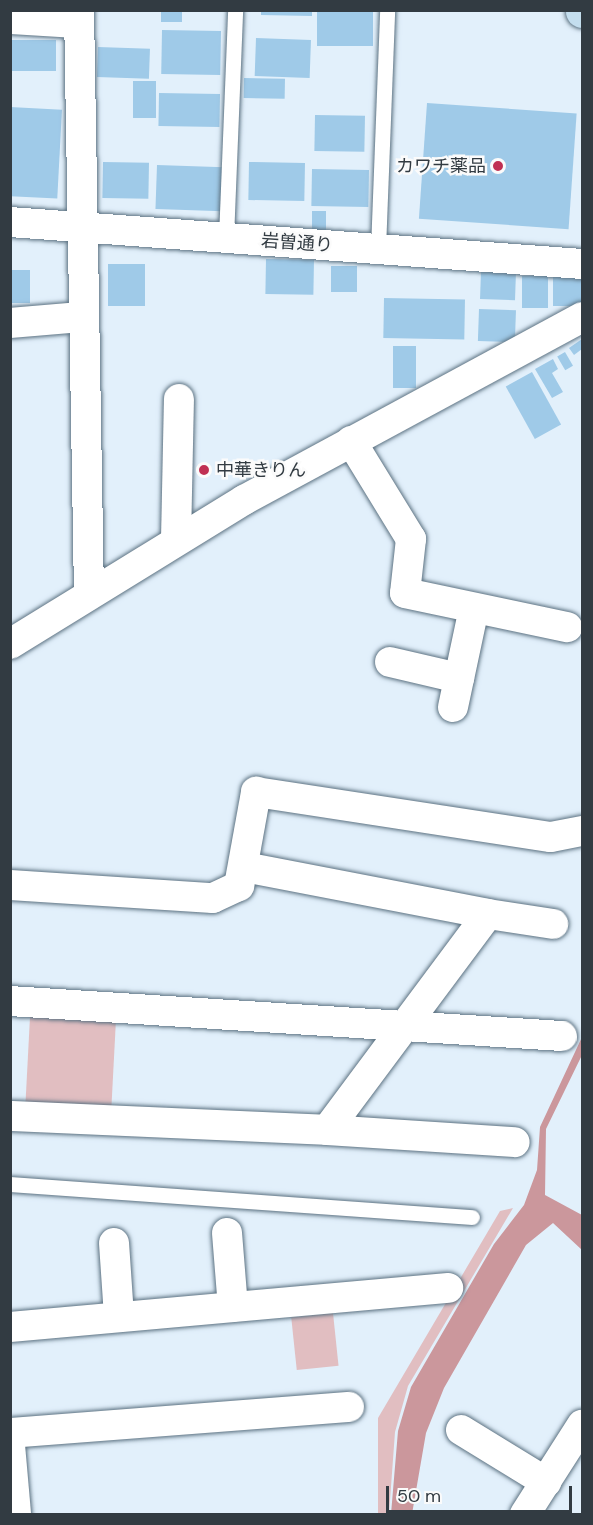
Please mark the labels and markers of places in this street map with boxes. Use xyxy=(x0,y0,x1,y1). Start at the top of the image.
place label: カワチ薬品 xyxy=(396,155,486,177)
marker: カワチ薬品 xyxy=(491,159,505,173)
place label: 中華きりん xyxy=(216,459,306,481)
marker: 中華きりん xyxy=(197,463,211,477)

